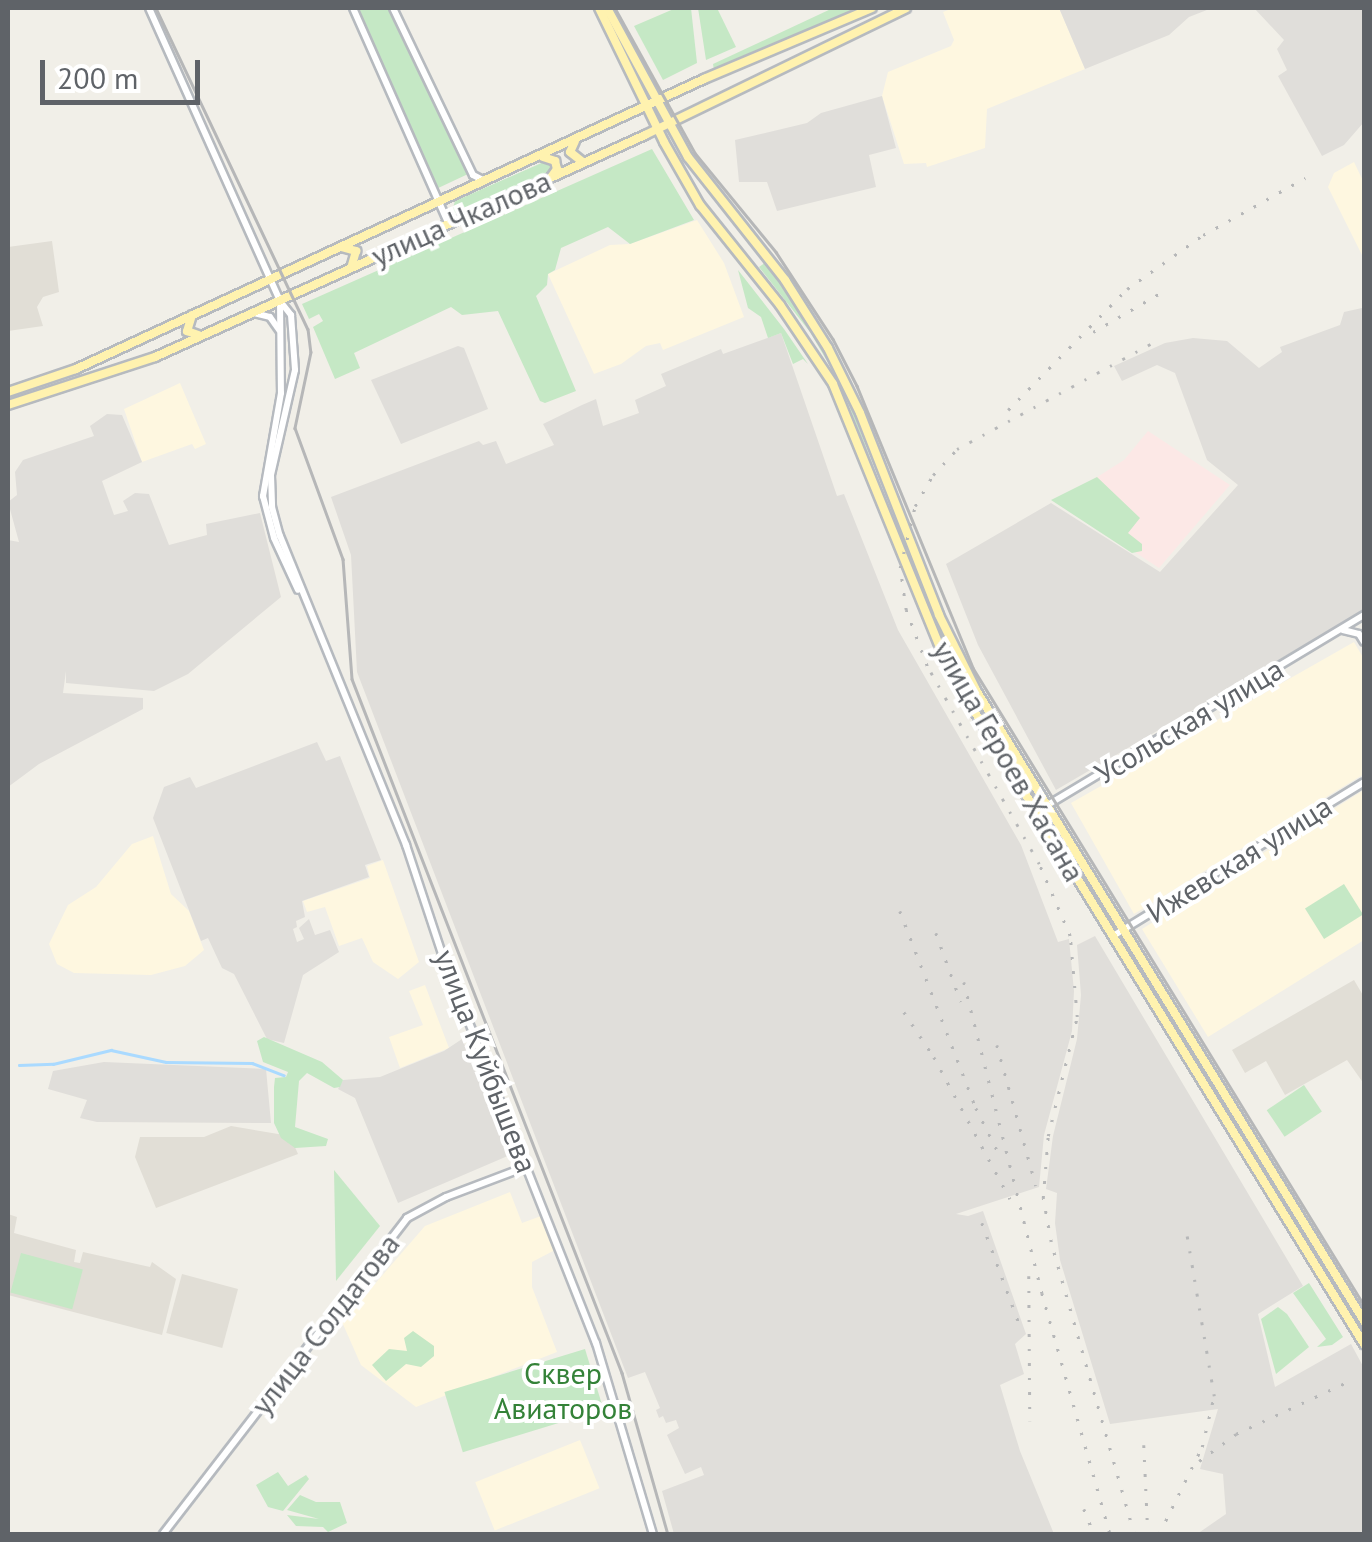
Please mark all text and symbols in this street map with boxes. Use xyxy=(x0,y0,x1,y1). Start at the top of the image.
scale bar xyxy=(45,40,205,102)
text: 200 m xyxy=(57,58,138,97)
street label: улица Чкалова xyxy=(366,162,556,274)
street label: улица Героев Хасана xyxy=(925,634,1093,888)
street label: Усольская улица xyxy=(1088,651,1290,791)
street label: Ижевская улица xyxy=(1140,788,1338,930)
street label: улица Куйбышева xyxy=(427,944,545,1178)
street label: улица Солдатова xyxy=(243,1226,407,1422)
park label: Сквер Авиаторов xyxy=(494,1355,632,1426)

